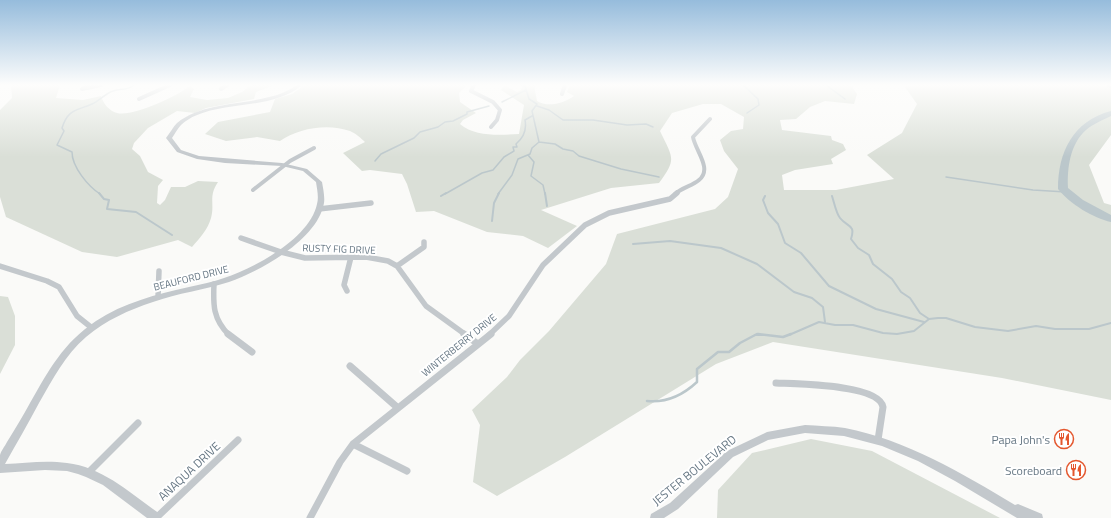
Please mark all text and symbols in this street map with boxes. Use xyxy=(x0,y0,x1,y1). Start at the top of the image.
street label: RUSTY FIG DRIVE xyxy=(302,240,376,258)
street label: BEAUFORD DRIVE xyxy=(152,261,231,295)
street label: WINTERBERRY DRIVE xyxy=(418,310,500,380)
restaurant icon: Papa John's xyxy=(1053,428,1075,450)
street label: JESTER BOULEVARD xyxy=(648,430,741,510)
place label: Papa John's xyxy=(991,430,1050,449)
street label: ANAQUA DRIVE xyxy=(154,437,225,505)
restaurant icon: Scoreboard xyxy=(1065,459,1087,481)
place label: Scoreboard xyxy=(1005,461,1062,480)

